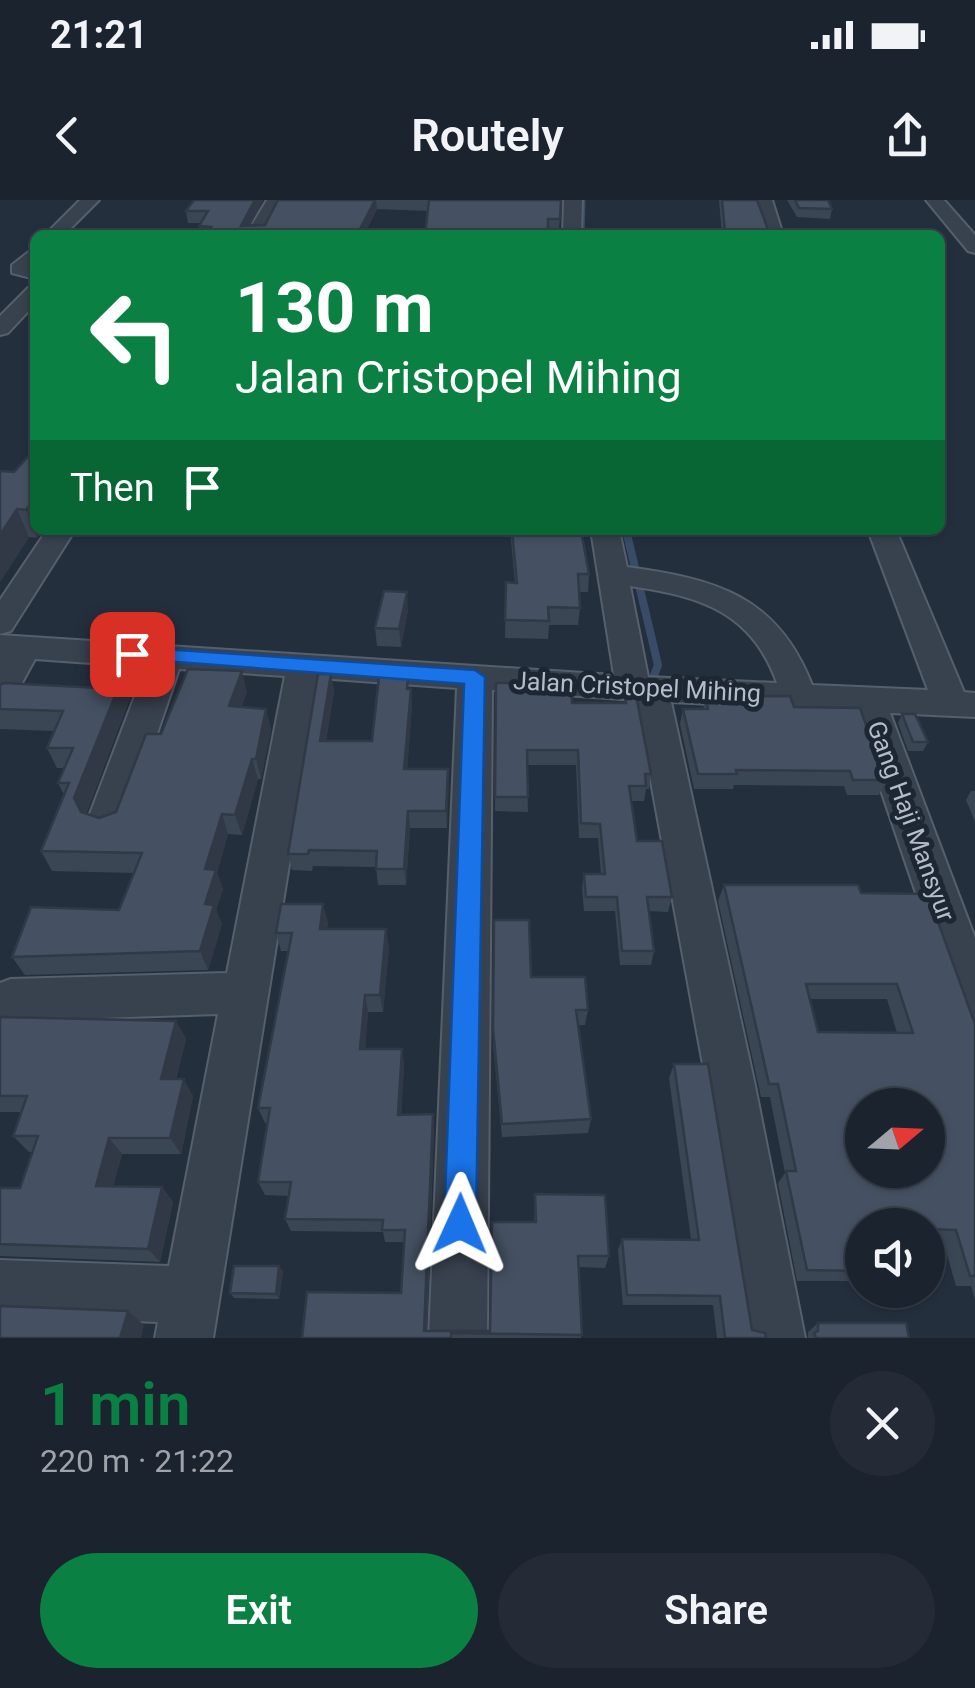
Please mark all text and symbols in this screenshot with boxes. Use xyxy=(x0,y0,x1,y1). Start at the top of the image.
text: 21:21 xyxy=(50,13,148,57)
icon: back xyxy=(40,108,95,163)
icon: share xyxy=(880,108,935,163)
text: Routely xyxy=(411,109,564,162)
text: 130 m xyxy=(235,267,434,349)
icon: left xyxy=(70,270,200,400)
text: Jalan Cristopel Mihing xyxy=(235,351,682,404)
icon: arrive xyxy=(175,460,230,515)
text: Then xyxy=(70,466,155,510)
pin xyxy=(90,612,175,697)
icon: arrive xyxy=(105,627,160,682)
street label: Jalan Cristopel Mihing xyxy=(512,666,762,708)
street label: Gang Haji Mansyur xyxy=(861,717,961,925)
north arrow xyxy=(845,1088,945,1188)
map controls xyxy=(845,1088,945,1308)
position arrow xyxy=(408,1172,512,1276)
button: sound xyxy=(845,1208,945,1308)
text: 1 min xyxy=(40,1369,190,1440)
button: close xyxy=(830,1371,935,1476)
text: 220 m · 21:22 xyxy=(40,1442,234,1480)
button: Exit xyxy=(40,1553,478,1668)
button: Share xyxy=(498,1553,935,1668)

